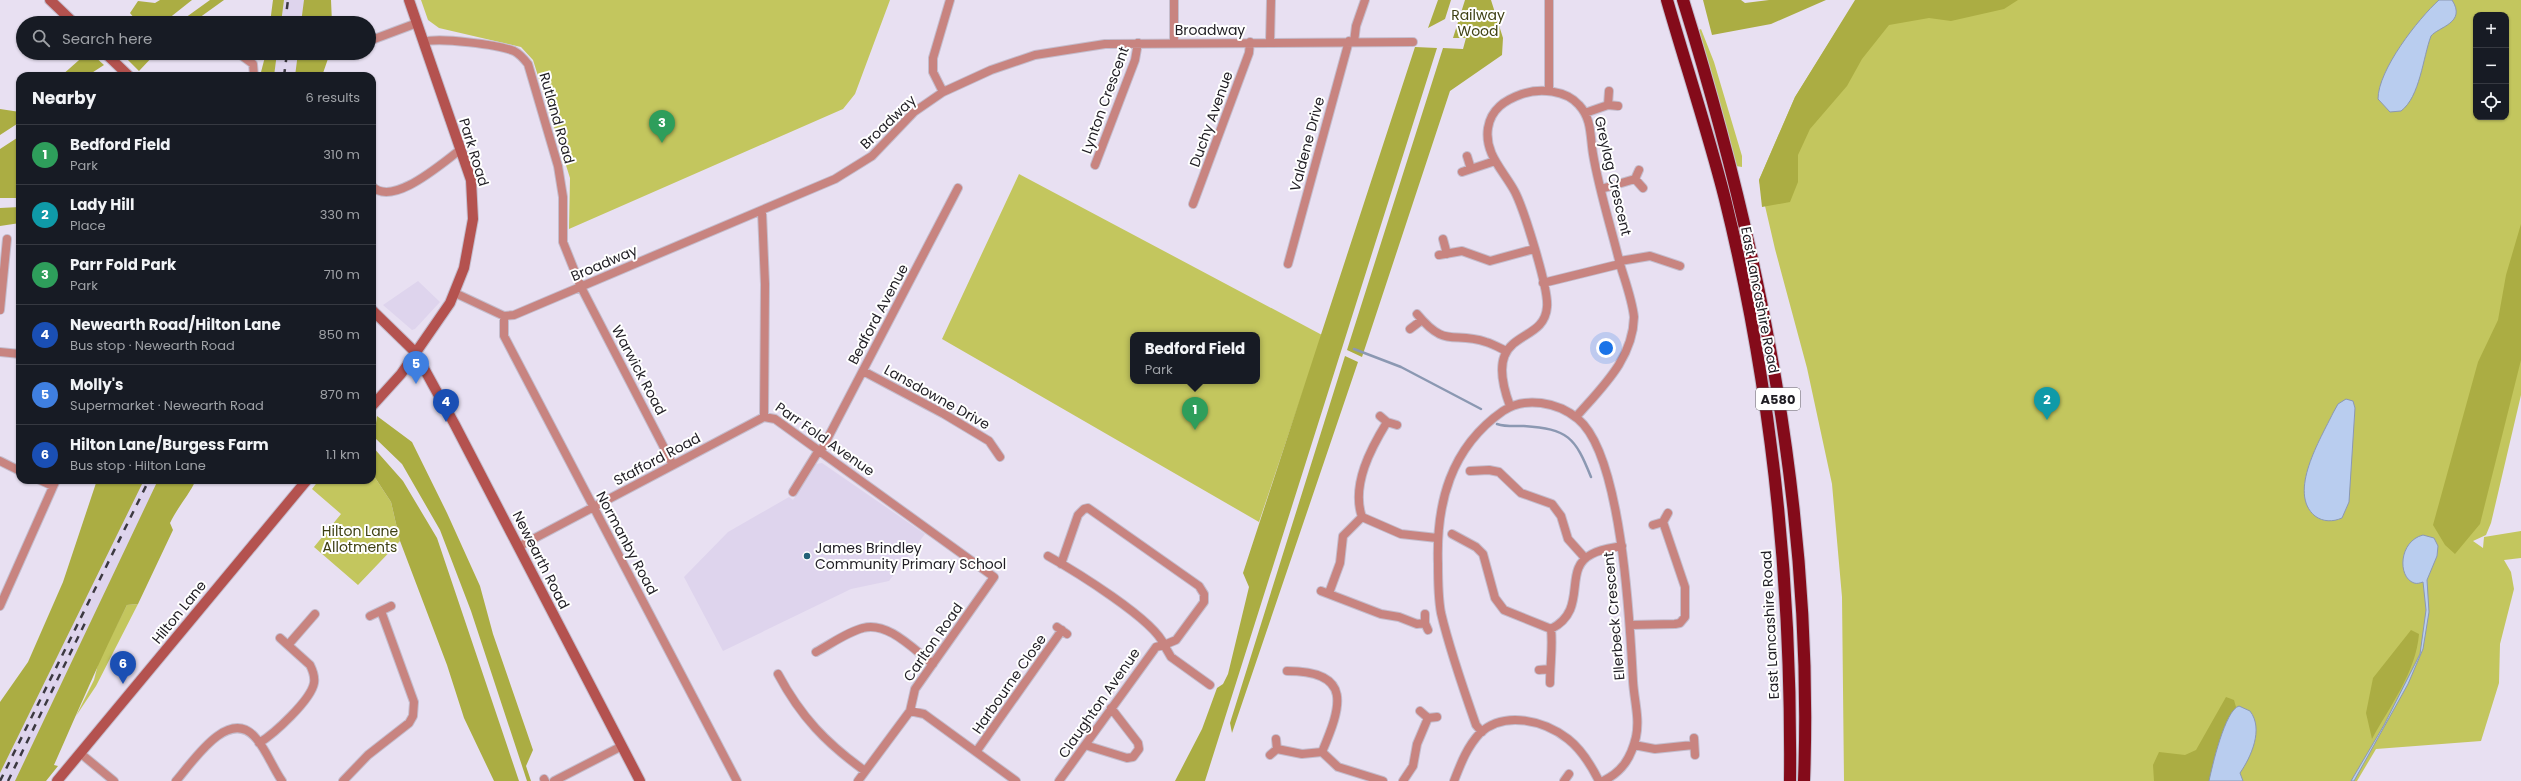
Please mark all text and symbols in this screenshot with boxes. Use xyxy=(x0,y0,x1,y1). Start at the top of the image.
park label: Railway Wood xyxy=(1451,5,1505,41)
map controls xyxy=(2473,12,2509,120)
button: + xyxy=(2473,12,2509,48)
search box xyxy=(16,16,376,60)
street label: Broadway xyxy=(1175,20,1245,40)
icon: search xyxy=(30,27,52,49)
text: Search here xyxy=(62,28,152,49)
street label: Lynton Crescent xyxy=(1076,44,1134,156)
button: − xyxy=(2473,48,2509,84)
street label: Duchy Avenue xyxy=(1184,68,1238,170)
street label: Rutland Road xyxy=(534,70,580,166)
button: locate xyxy=(2473,84,2509,120)
text: Nearby xyxy=(32,86,96,110)
text: 6 results xyxy=(306,88,360,107)
street label: Broadway xyxy=(856,90,920,154)
street label: Valdene Drive xyxy=(1285,94,1329,193)
pin: 3 xyxy=(649,110,675,143)
street label: Greylag Crescent xyxy=(1590,114,1636,238)
street label: Park Road xyxy=(454,116,494,188)
text: Bedford Field xyxy=(70,134,171,155)
text: 1 xyxy=(43,145,47,164)
text: 310 m xyxy=(323,145,360,164)
text: Park xyxy=(70,156,98,175)
text: Lady Hill xyxy=(70,194,134,215)
text: 2 xyxy=(41,205,49,224)
text: 330 m xyxy=(320,205,360,224)
text: Place xyxy=(70,216,105,235)
street label: East Lancashire Road xyxy=(1736,225,1784,375)
street label: Broadway xyxy=(568,240,640,286)
text: Parr Fold Park xyxy=(70,254,176,275)
street label: Bedford Avenue xyxy=(843,260,913,368)
text: 3 xyxy=(41,265,49,284)
text: 710 m xyxy=(324,265,360,284)
text: Park xyxy=(70,276,98,295)
text: Newearth Road/Hilton Lane xyxy=(70,314,281,335)
street label: Warwick Road xyxy=(607,322,671,418)
text: 4 xyxy=(41,325,49,344)
text: 850 m xyxy=(319,325,360,344)
popup xyxy=(1130,332,1260,384)
text: Bus stop · Newearth Road xyxy=(70,336,235,355)
text: Bedford Field xyxy=(1145,338,1245,359)
your location xyxy=(1596,338,1616,358)
pin: 5 xyxy=(403,351,429,384)
street label: Lansdowne Drive xyxy=(880,360,994,435)
text: Park xyxy=(1145,360,1173,379)
text: Molly's xyxy=(70,374,123,395)
text: 5 xyxy=(41,385,49,404)
text: 870 m xyxy=(320,385,360,404)
pin: 2 xyxy=(2034,387,2060,420)
road number: A580 xyxy=(1756,388,1800,410)
pin: 4 xyxy=(433,389,459,422)
text: Supermarket · Newearth Road xyxy=(70,396,264,415)
street label: Parr Fold Avenue xyxy=(771,397,879,481)
pin: 1 xyxy=(1182,397,1208,430)
street label: Stafford Road xyxy=(610,428,704,490)
text: Hilton Lane/Burgess Farm xyxy=(70,434,269,455)
text: 6 xyxy=(41,445,49,464)
text: 1.1 km xyxy=(325,445,360,464)
text: Bus stop · Hilton Lane xyxy=(70,456,206,475)
street label: Normanby Road xyxy=(591,488,663,598)
street label: Newearth Road xyxy=(508,508,574,612)
park label: Hilton Lane Allotments xyxy=(322,521,399,557)
place label: James Brindley Community Primary School xyxy=(815,538,1006,574)
street label: East Lancashire Road xyxy=(1756,550,1784,700)
marker: James Brindley Community Primary School xyxy=(802,551,812,561)
street label: Ellerbeck Crescent xyxy=(1598,551,1630,681)
street label: Hilton Lane xyxy=(147,576,211,648)
street label: Carlton Road xyxy=(898,599,968,685)
street label: Harbourne Close xyxy=(967,630,1051,738)
street label: Claughton Avenue xyxy=(1053,644,1145,762)
pin: 6 xyxy=(110,651,136,684)

